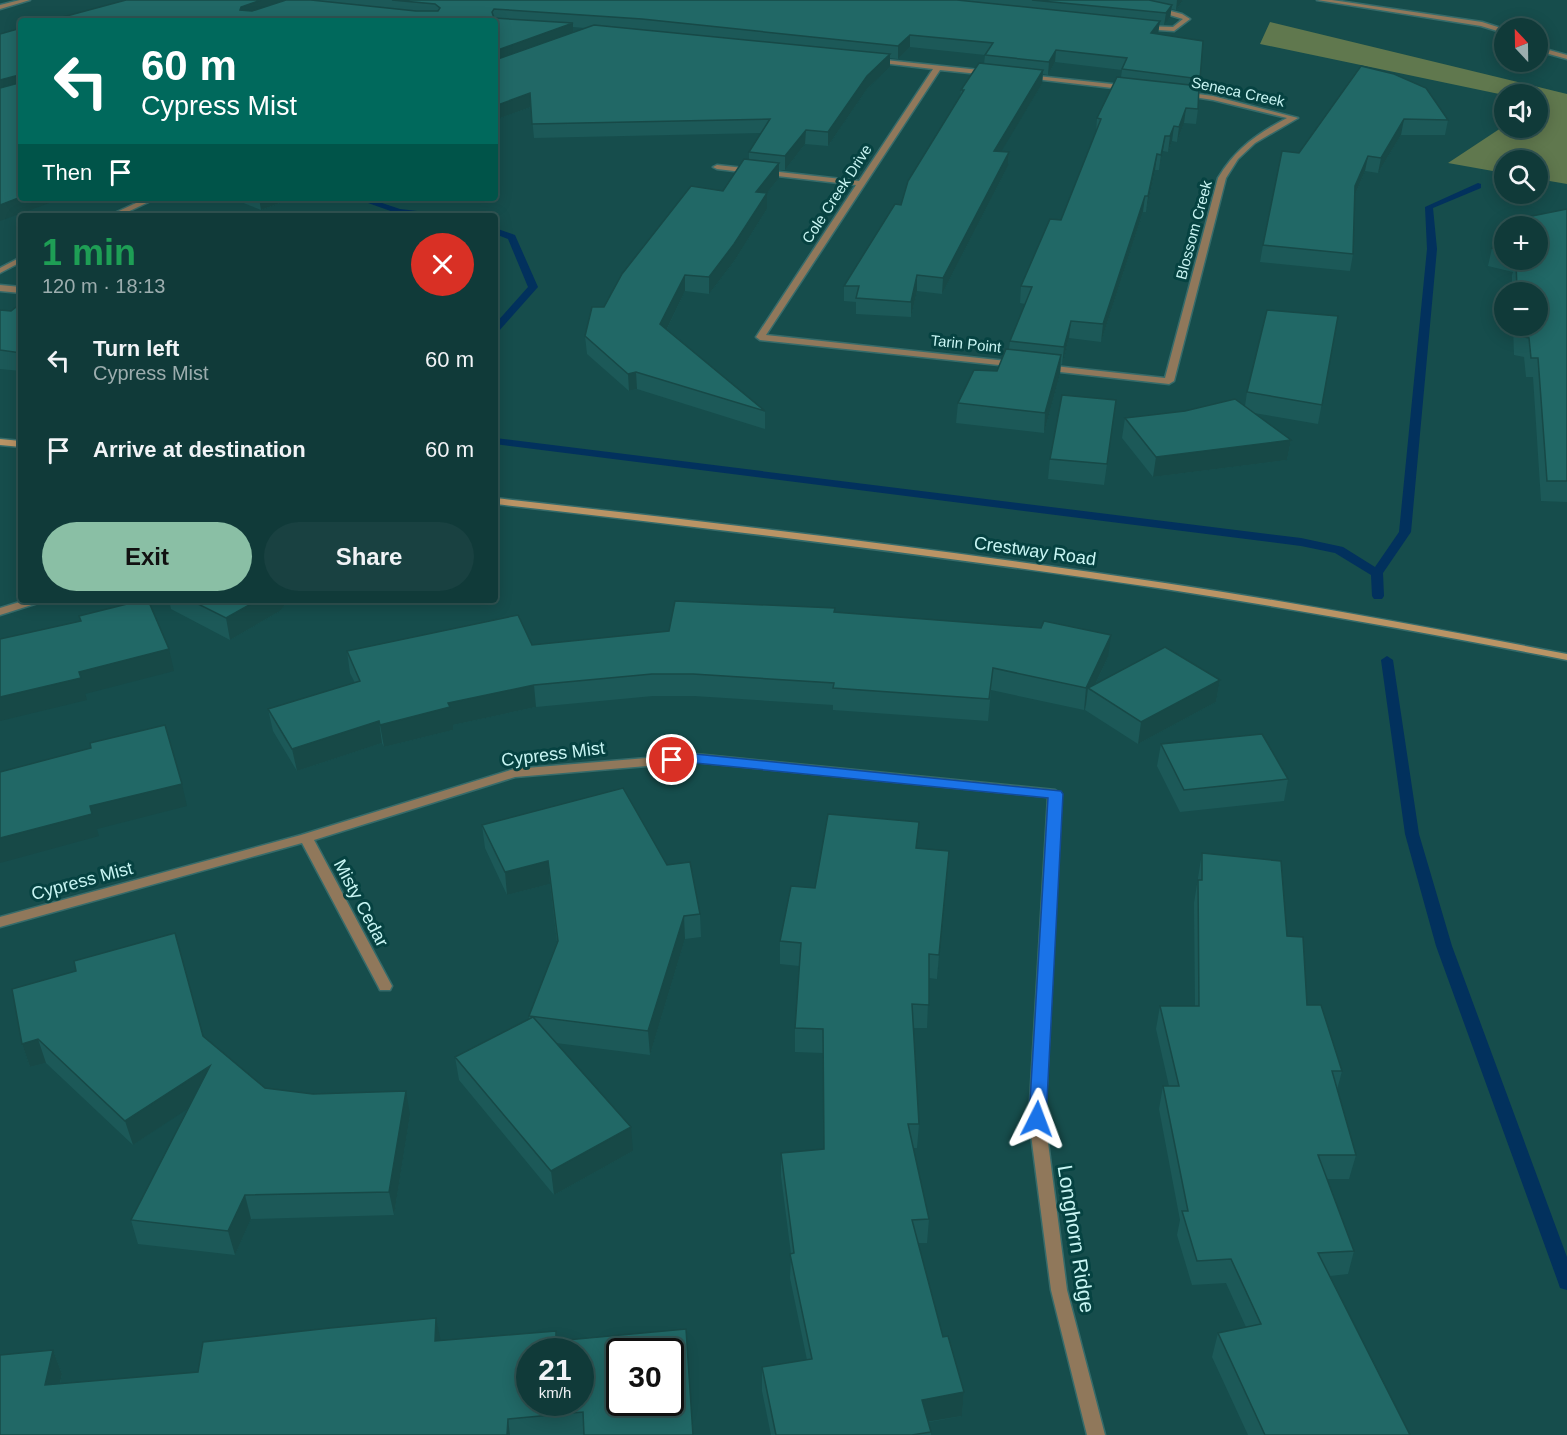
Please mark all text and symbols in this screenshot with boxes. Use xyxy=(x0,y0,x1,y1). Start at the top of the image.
north arrow xyxy=(1494,18,1548,72)
map controls xyxy=(1494,18,1548,336)
icon: left xyxy=(42,42,120,120)
text: 60 m xyxy=(141,42,237,89)
street label: Seneca Creek xyxy=(1190,73,1287,110)
button: sound xyxy=(1494,84,1548,138)
text: Cypress Mist xyxy=(141,91,297,121)
street label: Cole Creek Drive xyxy=(798,141,875,246)
button: search xyxy=(1494,150,1548,204)
icon: arrive xyxy=(104,156,137,189)
text: Then xyxy=(42,160,92,185)
street label: Blossom Creek xyxy=(1172,178,1215,281)
button: + xyxy=(1494,216,1548,270)
text: 1 min xyxy=(42,232,136,273)
button: close xyxy=(411,233,474,296)
text: 120 m · 18:13 xyxy=(42,275,165,297)
button: − xyxy=(1494,282,1548,336)
street label: Tarin Point xyxy=(930,331,1003,356)
text: Turn left xyxy=(93,336,179,361)
icon: left xyxy=(42,344,75,377)
text: 60 m xyxy=(425,347,474,372)
text: Cypress Mist xyxy=(93,362,209,384)
icon: arrive xyxy=(42,434,75,467)
text: Arrive at destination xyxy=(93,437,306,462)
text: 60 m xyxy=(425,437,474,462)
button: Exit xyxy=(42,522,252,591)
button: Share xyxy=(264,522,474,591)
street label: Crestway Road xyxy=(973,533,1097,569)
pin xyxy=(646,734,697,785)
street label: Cypress Mist xyxy=(500,738,606,770)
icon: arrive xyxy=(655,743,688,776)
street label: Misty Cedar xyxy=(330,856,392,950)
street label: Cypress Mist xyxy=(29,858,135,904)
position arrow xyxy=(1005,1087,1069,1151)
street label: Longhorn Ridge xyxy=(1053,1163,1100,1315)
speed limit sign: 30 xyxy=(606,1338,684,1416)
text: 21 xyxy=(538,1353,572,1386)
text: km/h xyxy=(539,1384,571,1401)

